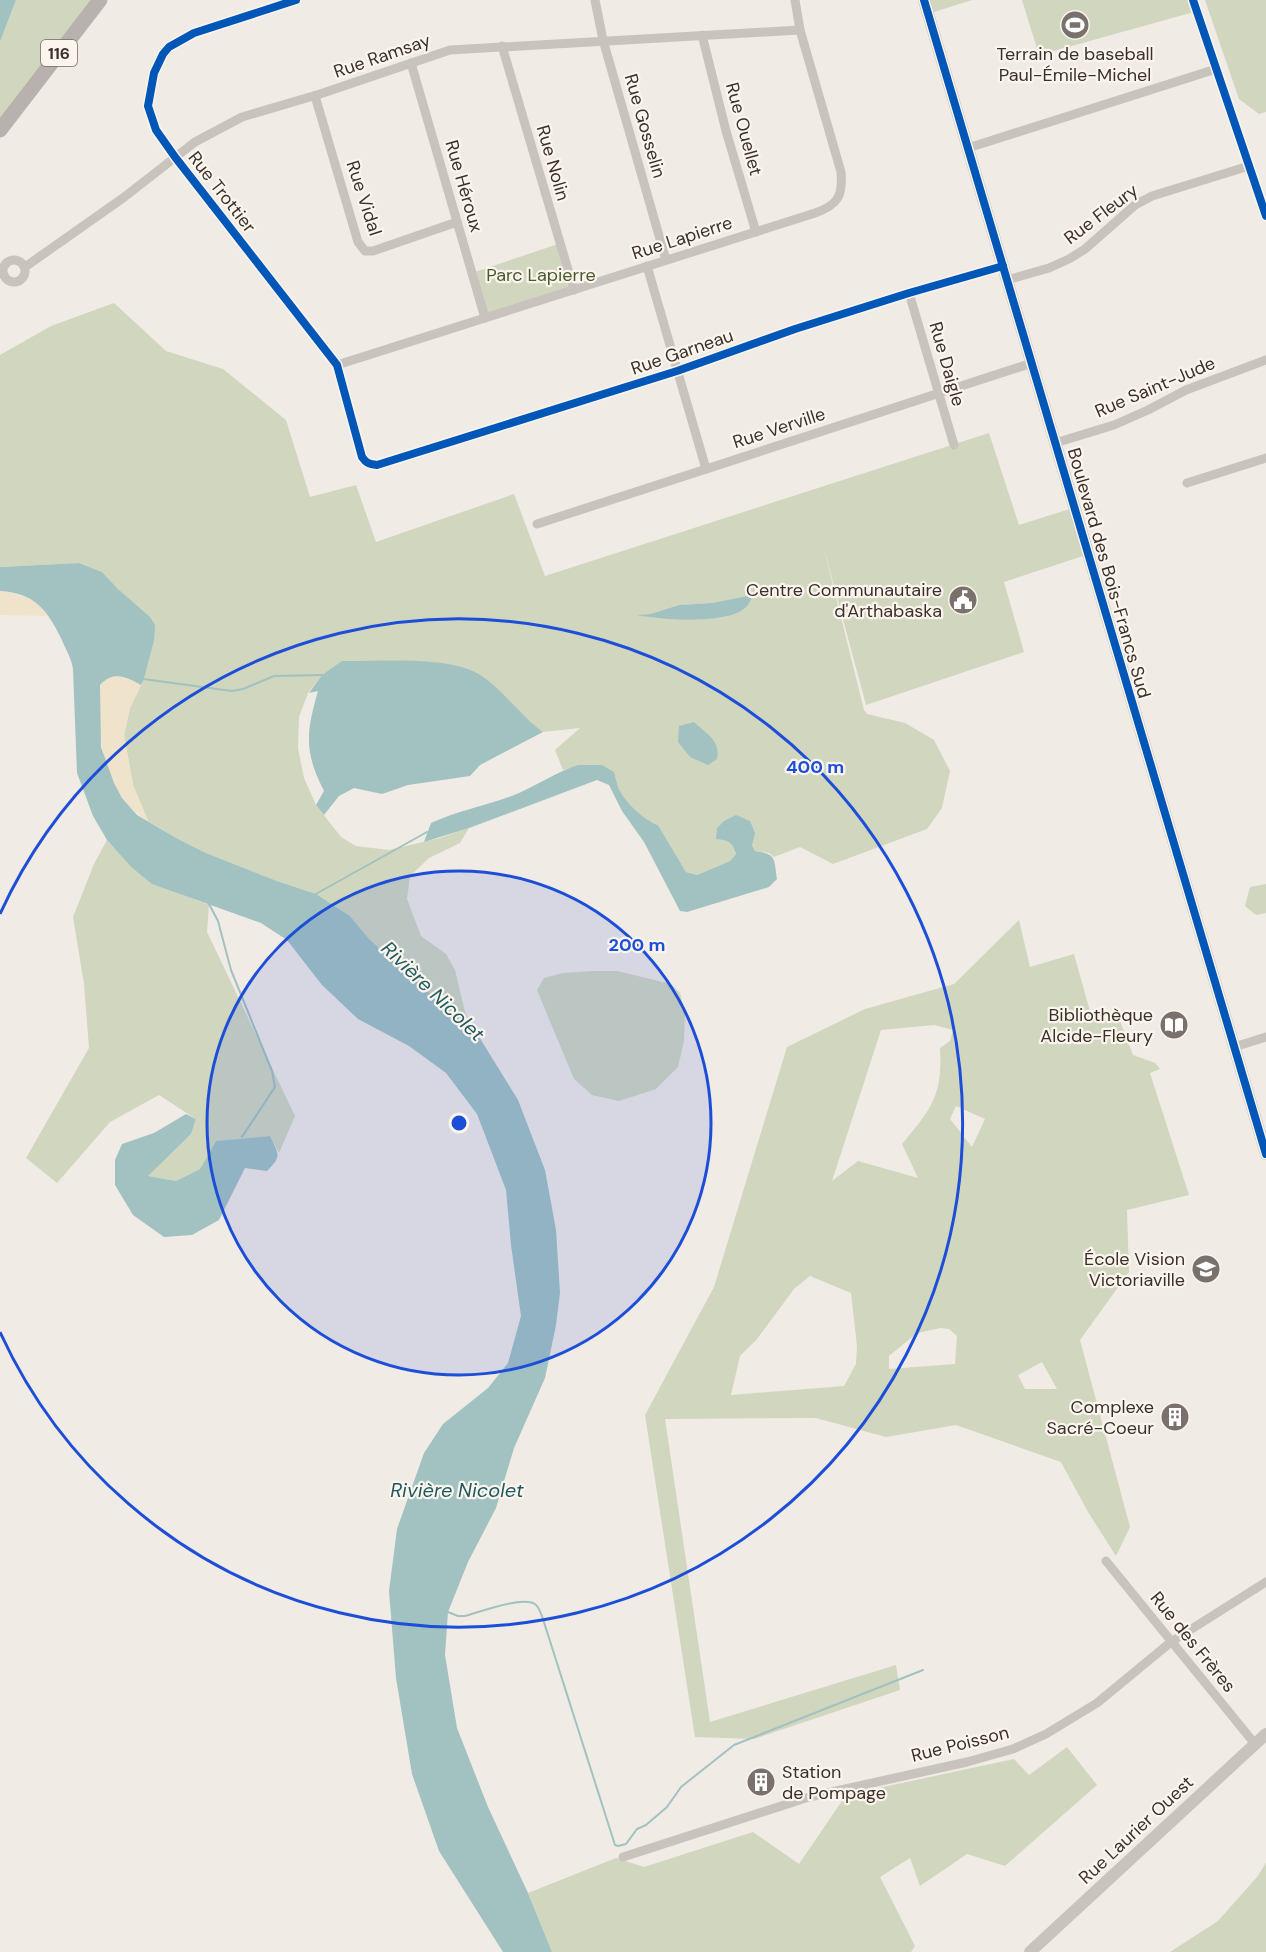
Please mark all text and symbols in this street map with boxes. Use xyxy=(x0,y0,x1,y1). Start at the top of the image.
sports icon: Terrain de baseball Paul-Émile-Michel xyxy=(1059,9,1091,41)
street label: Rue Ramsay xyxy=(330,28,434,84)
road number: 116 xyxy=(41,40,77,66)
place label: Terrain de baseball Paul-Émile-Michel xyxy=(997,42,1153,87)
street label: Rue Gosselin xyxy=(619,71,671,181)
street label: Rue Ouellet xyxy=(720,80,768,178)
street label: Rue Nolin xyxy=(531,122,575,204)
street label: Rue Héroux xyxy=(439,137,489,235)
street label: Rue Trottier xyxy=(183,146,262,238)
street label: Rue Vidal xyxy=(341,157,387,239)
street label: Rue Fleury xyxy=(1059,178,1143,250)
street label: Rue Lapierre xyxy=(629,210,735,266)
park label: Parc Lapierre xyxy=(486,263,596,287)
street label: Rue Daigle xyxy=(924,319,970,409)
street label: Rue Garneau xyxy=(628,323,736,381)
street label: Rue Saint-Jude xyxy=(1091,351,1219,423)
street label: Rue Verville xyxy=(730,402,828,454)
street label: Boulevard des Bois-Francs Sud xyxy=(1062,445,1156,701)
place label: Centre Communautaire d'Arthabaska xyxy=(746,578,942,623)
public building icon: Centre Communautaire d'Arthabaska xyxy=(947,584,979,616)
text: 400 m xyxy=(786,755,844,779)
text: 200 m xyxy=(609,933,665,957)
water label: Rivière Nicolet xyxy=(376,935,490,1047)
place label: Bibliothèque Alcide-Fleury xyxy=(1040,1003,1153,1048)
library icon: Bibliothèque Alcide-Fleury xyxy=(1158,1009,1190,1041)
centre of rings xyxy=(449,1113,469,1133)
place label: École Vision Victoriaville xyxy=(1084,1247,1185,1292)
school or university icon: École Vision Victoriaville xyxy=(1190,1253,1222,1285)
place label: Complexe Sacré-Coeur xyxy=(1046,1395,1154,1440)
building icon: Complexe Sacré-Coeur xyxy=(1159,1401,1191,1433)
water label: Rivière Nicolet xyxy=(390,1477,524,1503)
street label: Rue des Frères xyxy=(1145,1587,1241,1697)
street label: Rue Poisson xyxy=(909,1720,1011,1768)
place label: Station de Pompage xyxy=(782,1760,886,1805)
building icon: Station de Pompage xyxy=(745,1766,777,1798)
street label: Rue Laurier Ouest xyxy=(1074,1771,1198,1889)

